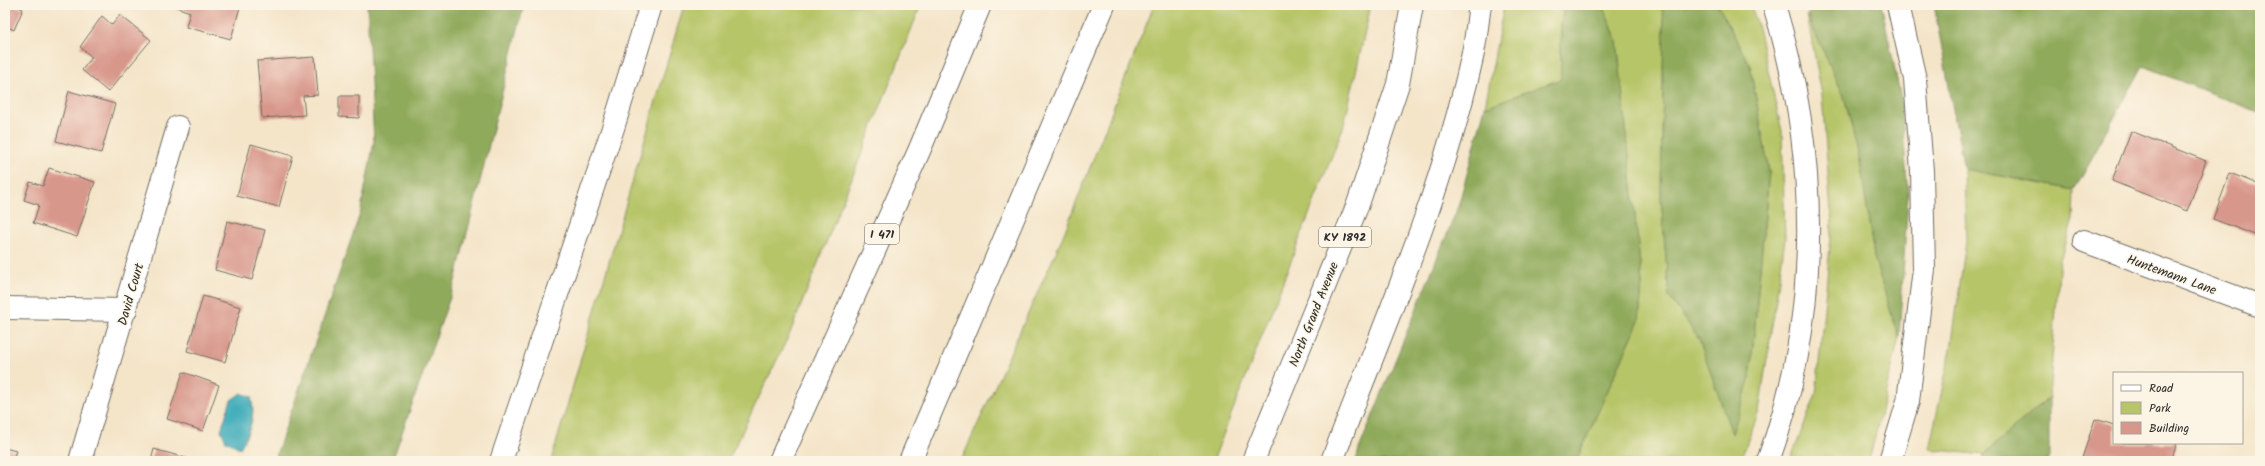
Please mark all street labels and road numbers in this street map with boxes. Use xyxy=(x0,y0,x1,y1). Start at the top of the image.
road number: I 471 xyxy=(865,224,899,244)
road number: KY 1892 xyxy=(1319,227,1371,247)
street label: Huntemann Lane xyxy=(2124,249,2220,301)
street label: North Grand Avenue xyxy=(1284,259,1345,370)
street label: David Court xyxy=(113,260,151,328)

